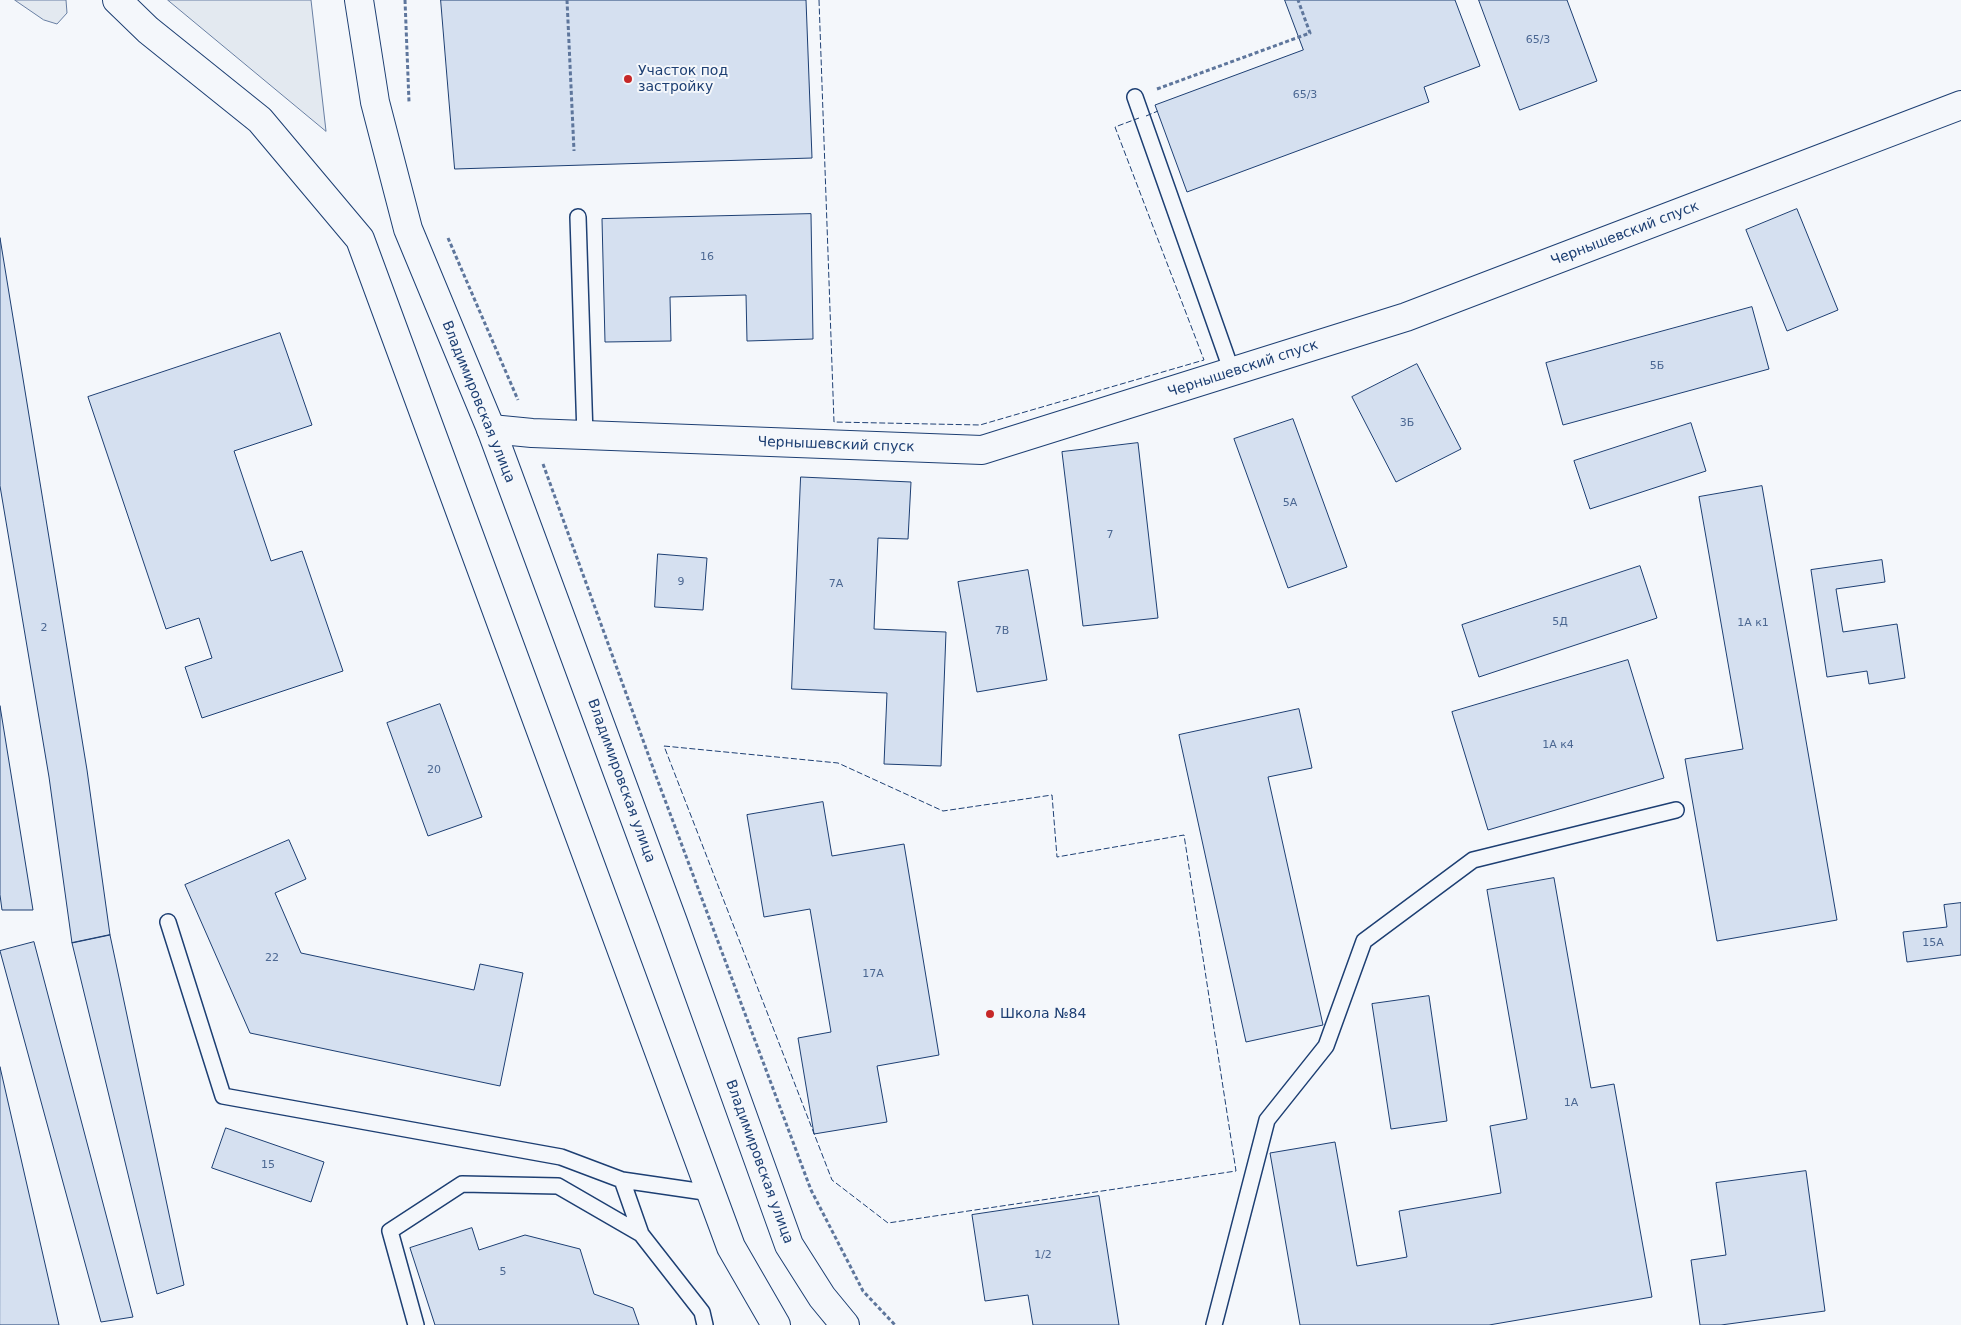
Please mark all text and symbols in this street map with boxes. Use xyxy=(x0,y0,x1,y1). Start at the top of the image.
house number: 65/3 xyxy=(1526,33,1550,47)
place label: Участок под застройку xyxy=(638,63,728,95)
marker: Участок под застройку xyxy=(622,73,634,85)
house number: 65/3 xyxy=(1293,88,1317,102)
street label: Чернышевский спуск xyxy=(1549,198,1701,270)
house number: 16 xyxy=(700,250,714,264)
street label: Владимировская улица xyxy=(438,319,518,485)
street label: Чернышевский спуск xyxy=(1166,337,1320,401)
house number: 5Б xyxy=(1650,359,1664,373)
house number: 3Б xyxy=(1400,416,1414,430)
street label: Чернышевский спуск xyxy=(757,434,915,456)
house number: 5А xyxy=(1283,496,1297,510)
house number: 7 xyxy=(1107,528,1113,542)
house number: 9 xyxy=(678,575,684,589)
house number: 7А xyxy=(829,577,843,591)
house number: 5Д xyxy=(1552,615,1568,629)
house number: 1А к1 xyxy=(1737,616,1769,630)
house number: 2 xyxy=(41,621,47,635)
house number: 7В xyxy=(995,624,1009,638)
street label: Владимировская улица xyxy=(583,697,659,865)
house number: 1А к4 xyxy=(1542,738,1574,752)
house number: 20 xyxy=(427,763,441,777)
house number: 15А xyxy=(1922,936,1944,950)
house number: 22 xyxy=(265,951,279,965)
house number: 17А xyxy=(862,967,884,981)
place label: Школа №84 xyxy=(1000,1006,1086,1022)
marker: Школа №84 xyxy=(984,1008,996,1020)
street label: Владимировская улица xyxy=(721,1078,797,1246)
house number: 1А xyxy=(1564,1096,1578,1110)
house number: 15 xyxy=(261,1158,275,1172)
house number: 1/2 xyxy=(1034,1248,1052,1262)
house number: 5 xyxy=(500,1265,506,1279)

